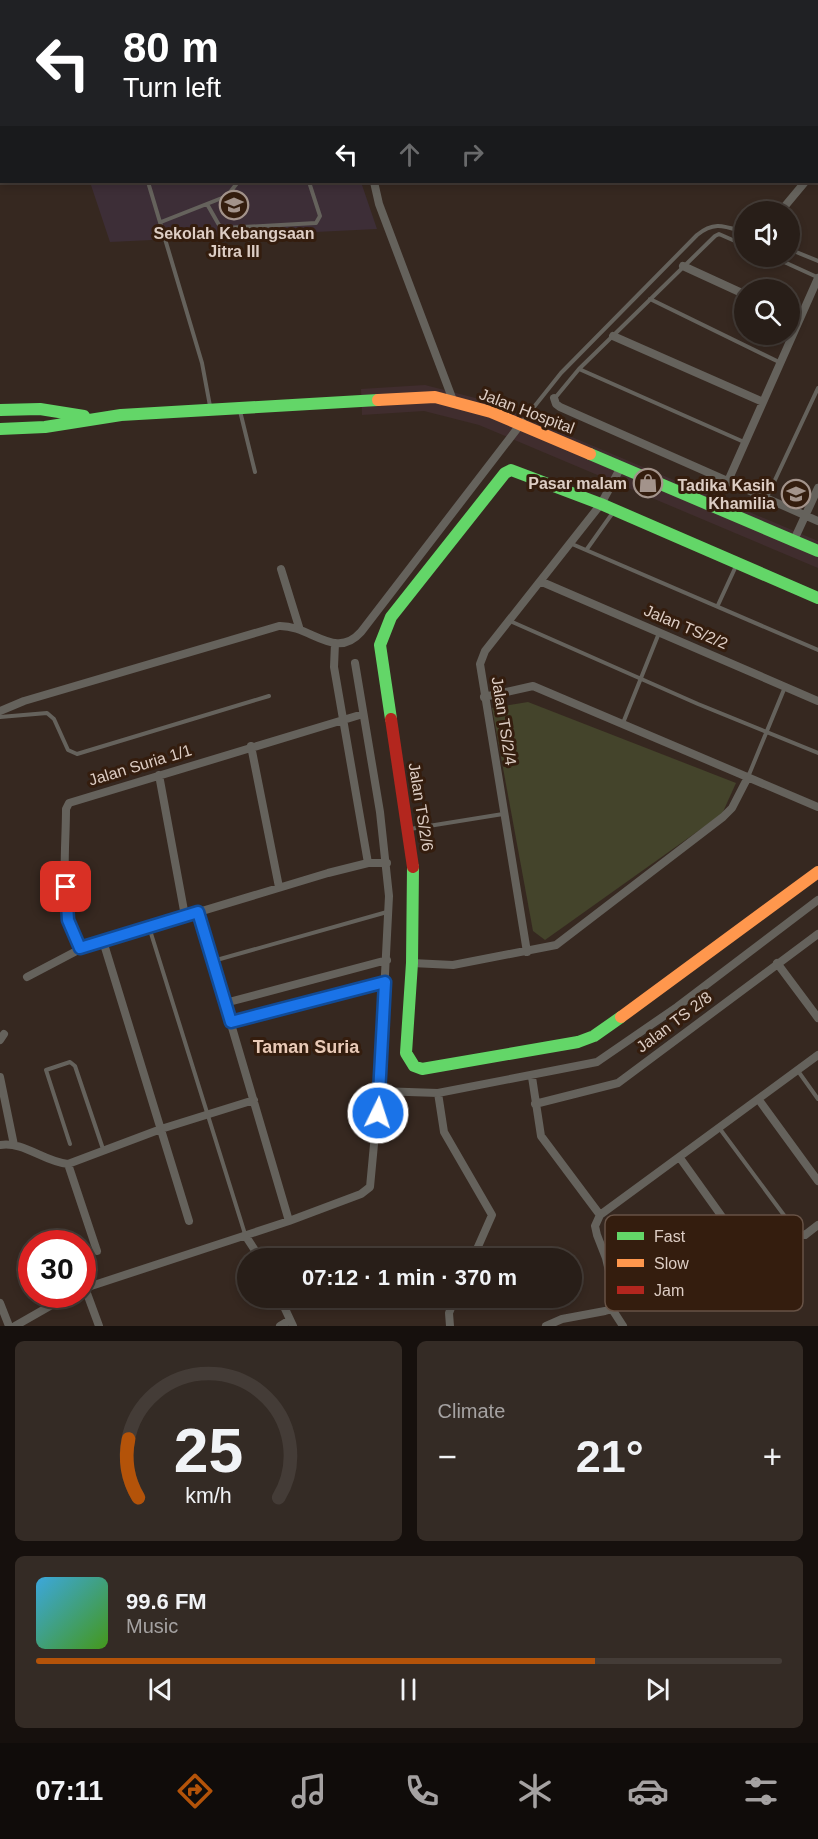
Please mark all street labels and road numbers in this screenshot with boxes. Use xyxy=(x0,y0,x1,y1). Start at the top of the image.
street label: Jalan Hospital xyxy=(477,385,577,437)
street label: Jalan TS/2/2 xyxy=(641,602,731,652)
street label: Jalan TS/2/4 xyxy=(489,675,519,767)
street label: Jalan Suria 1/1 xyxy=(86,741,194,789)
street label: Jalan TS/2/6 xyxy=(406,761,436,853)
street label: Jalan TS 2/8 xyxy=(633,988,715,1056)

